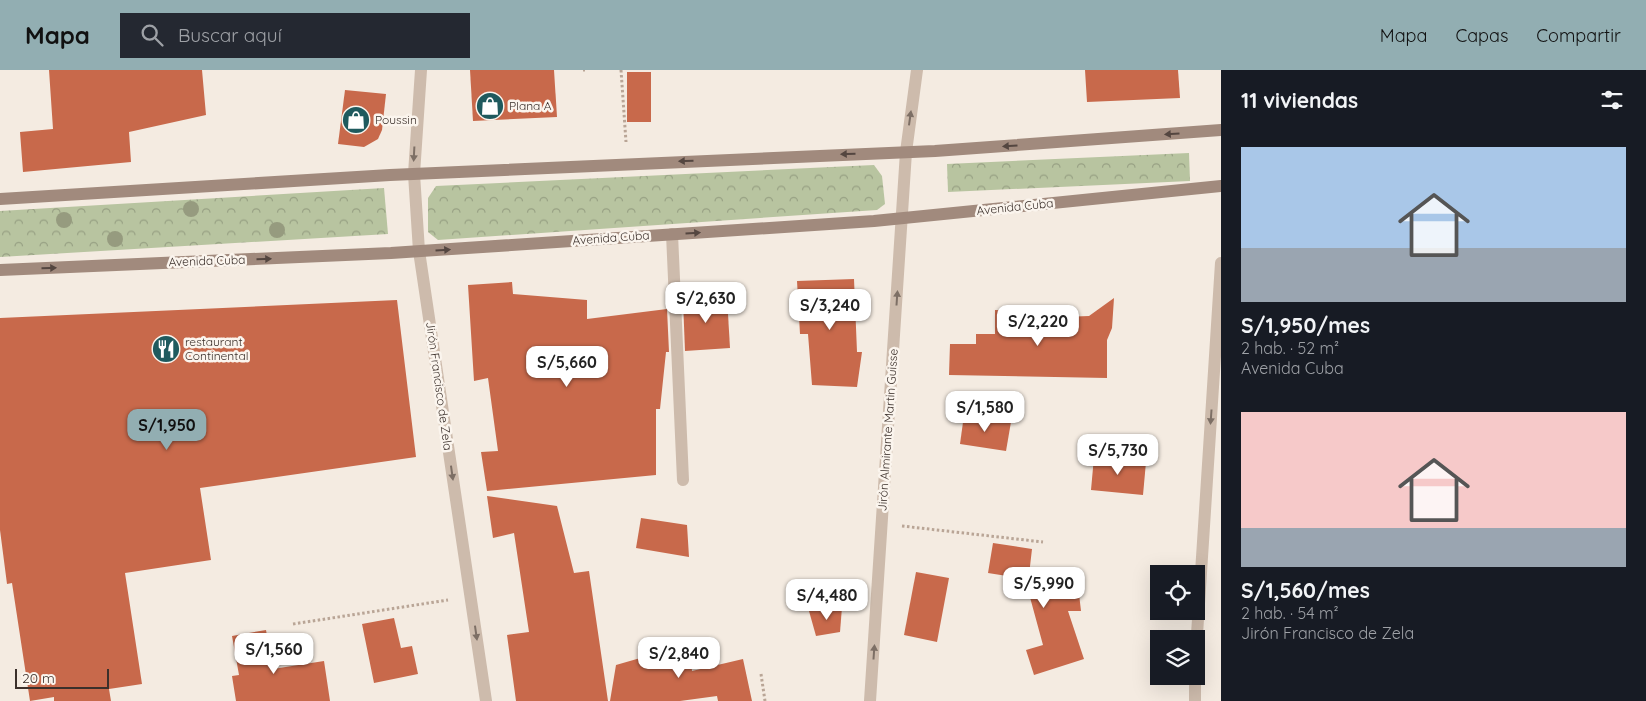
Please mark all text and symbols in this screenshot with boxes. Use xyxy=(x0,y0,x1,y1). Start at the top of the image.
search box xyxy=(120,13,470,58)
text: Mapa xyxy=(25,20,90,50)
icon: search xyxy=(138,21,166,49)
text: Buscar aquí xyxy=(178,23,282,47)
text: Mapa xyxy=(1380,24,1427,47)
text: Capas xyxy=(1455,24,1508,47)
text: Compartir xyxy=(1536,24,1621,47)
icon: filters xyxy=(1598,86,1626,114)
text: 11 viviendas xyxy=(1241,87,1358,113)
shop icon: Plana A xyxy=(475,91,505,121)
place label: Plana A xyxy=(509,98,552,113)
shop icon: Poussin xyxy=(341,105,371,135)
one-way arrow xyxy=(906,109,914,125)
place label: Poussin xyxy=(375,112,417,127)
one-way arrow xyxy=(1164,130,1180,138)
one-way arrow xyxy=(1002,142,1018,150)
one-way arrow xyxy=(410,146,418,162)
one-way arrow xyxy=(840,151,856,159)
one-way arrow xyxy=(677,157,693,165)
icon: home xyxy=(1389,180,1479,270)
street label: Avenida Cuba xyxy=(976,195,1054,218)
street label: Avenida Cuba xyxy=(572,227,650,248)
one-way arrow xyxy=(685,228,701,236)
one-way arrow xyxy=(436,245,452,253)
street label: Avenida Cuba xyxy=(168,252,246,269)
one-way arrow xyxy=(256,254,272,262)
one-way arrow xyxy=(41,263,57,271)
pin: S/2,630 xyxy=(660,282,752,324)
text: S/2,630 xyxy=(676,288,736,308)
pin: S/3,240 xyxy=(784,288,876,331)
one-way arrow xyxy=(894,290,902,306)
text: S/3,240 xyxy=(800,295,860,315)
pin: S/2,220 xyxy=(992,304,1084,347)
text: S/2,220 xyxy=(1008,311,1068,331)
text: S/1,950/mes xyxy=(1241,312,1370,338)
street label: Jirón Francisco de Zela xyxy=(423,321,456,451)
restaurant icon: restaurant Continental xyxy=(151,334,181,364)
place label: restaurant Continental xyxy=(185,334,248,363)
text: 2 hab. · 52 m² xyxy=(1241,338,1339,358)
pin: S/5,660 xyxy=(521,346,613,388)
street label: Jirón Almirante Martin Guisse xyxy=(874,348,901,512)
text: S/5,660 xyxy=(537,352,597,372)
text: Avenida Cuba xyxy=(1241,358,1344,378)
pin: S/1,580 xyxy=(939,390,1031,433)
text: S/1,580 xyxy=(956,397,1014,417)
pin: S/1,950 xyxy=(121,408,213,451)
one-way arrow xyxy=(1207,409,1215,425)
text: S/1,950 xyxy=(138,415,196,435)
pin: S/5,730 xyxy=(1072,434,1164,476)
text: S/5,730 xyxy=(1088,440,1148,460)
icon: home xyxy=(1389,445,1479,535)
one-way arrow xyxy=(448,465,456,481)
map controls xyxy=(1150,565,1205,685)
button: locate xyxy=(1150,565,1205,620)
pin: S/5,990 xyxy=(998,566,1090,609)
text: S/5,990 xyxy=(1014,573,1074,593)
text: S/1,560/mes xyxy=(1241,577,1370,603)
pin: S/4,480 xyxy=(781,578,873,621)
text: S/4,480 xyxy=(797,585,857,605)
text: 2 hab. · 54 m² xyxy=(1241,603,1339,623)
text: Jirón Francisco de Zela xyxy=(1241,623,1414,643)
one-way arrow xyxy=(472,626,480,642)
button: layers xyxy=(1150,630,1205,685)
pin: S/1,560 xyxy=(228,632,320,675)
pin: S/2,840 xyxy=(633,636,725,679)
text: S/1,560 xyxy=(245,639,303,659)
text: S/2,840 xyxy=(649,643,709,663)
one-way arrow xyxy=(870,644,878,660)
scale bar xyxy=(15,666,109,689)
text: 20 m xyxy=(22,669,55,687)

